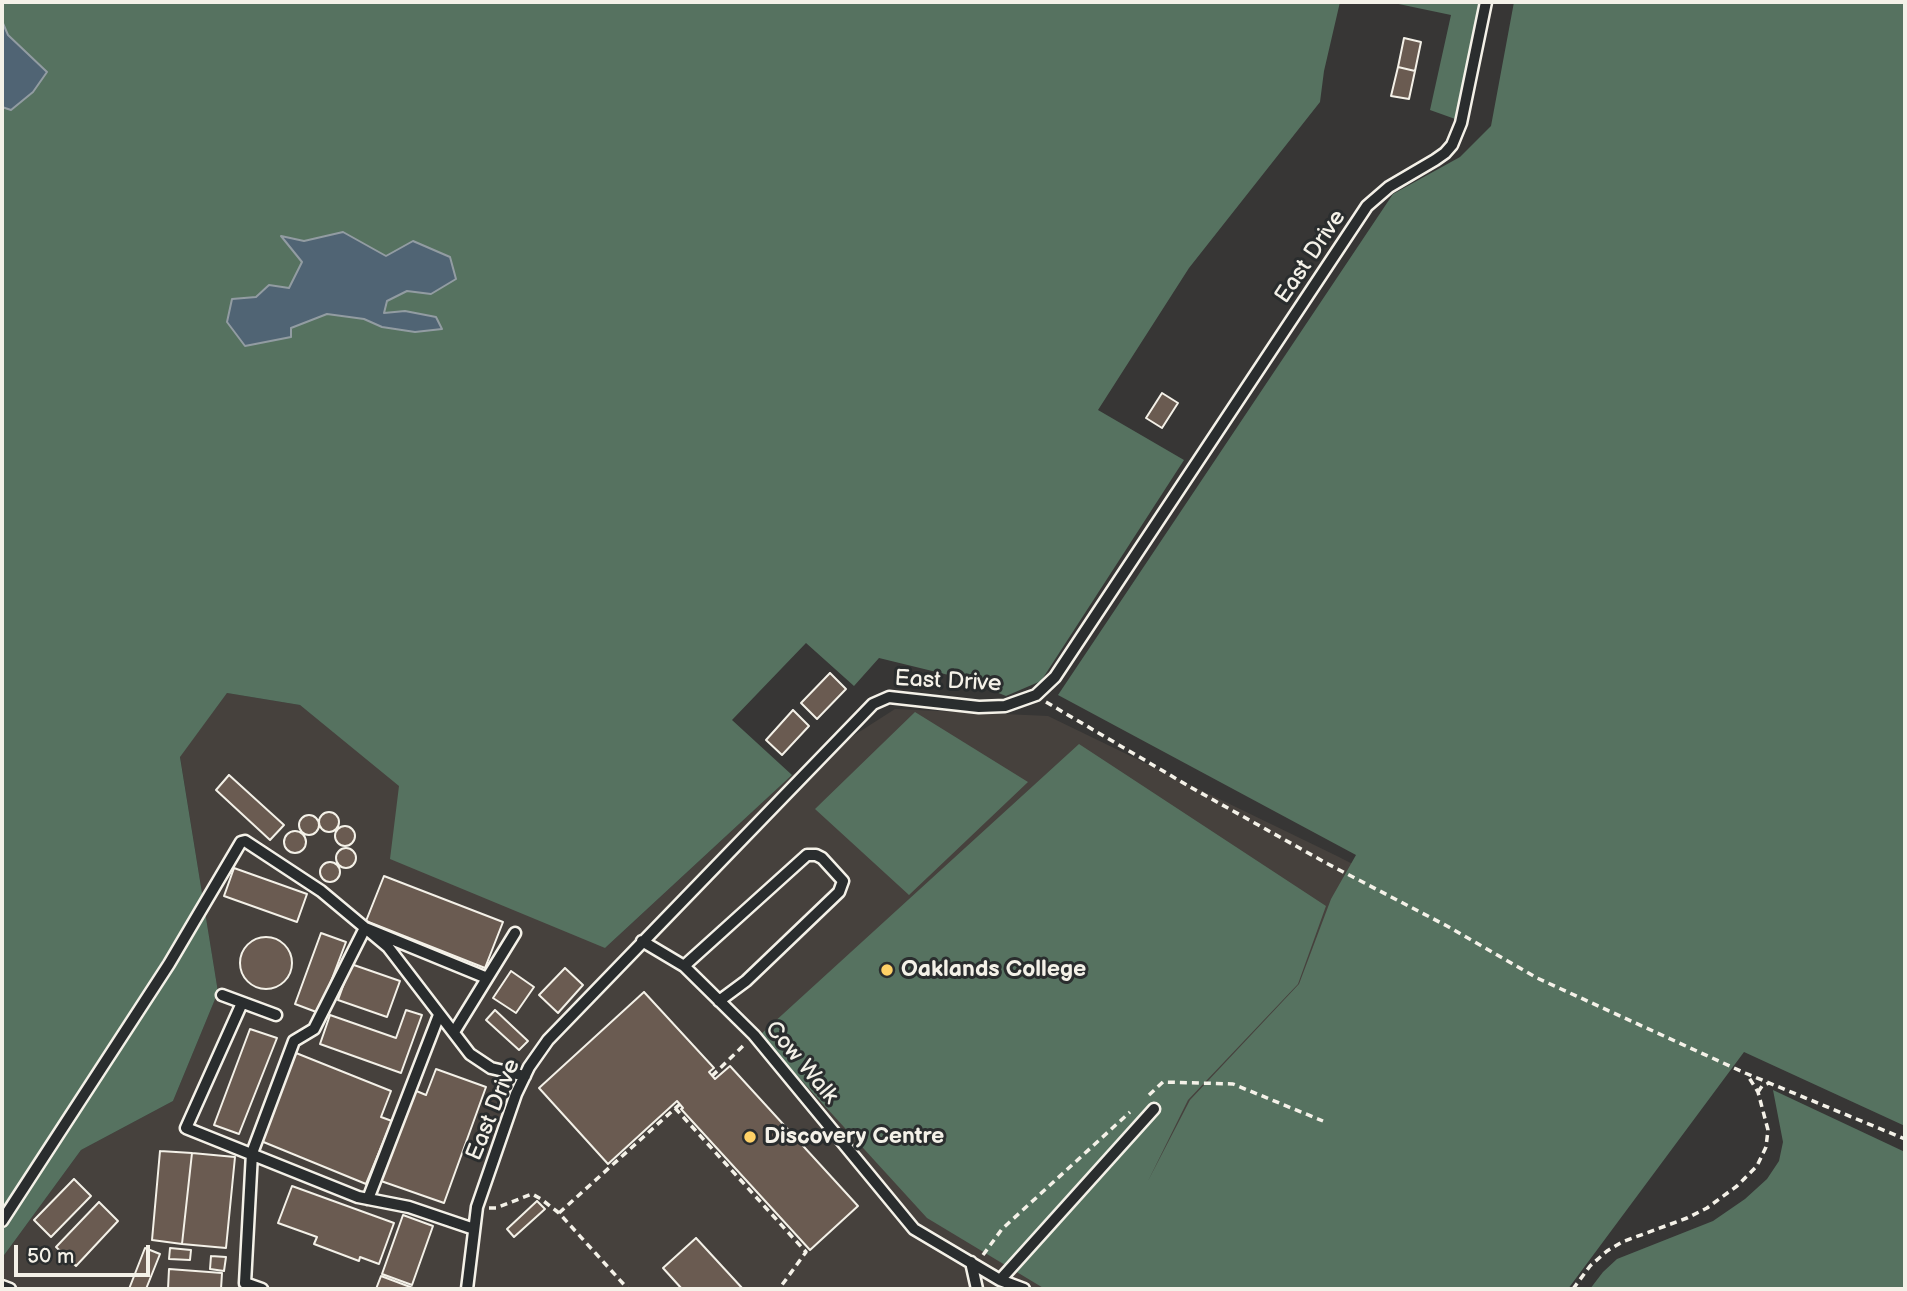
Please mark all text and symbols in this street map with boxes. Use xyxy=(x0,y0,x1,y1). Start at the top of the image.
street label: East Drive xyxy=(1270,205,1352,309)
street label: East Drive xyxy=(894,665,1002,699)
place label: Oaklands College xyxy=(901,956,1086,984)
marker: Oaklands College xyxy=(879,962,895,978)
street label: Cow Walk xyxy=(758,1016,844,1110)
street label: East Drive xyxy=(461,1055,527,1165)
place label: Discovery Centre xyxy=(764,1123,944,1151)
marker: Discovery Centre xyxy=(742,1129,758,1145)
scale bar xyxy=(18,1232,154,1276)
text: 50 m xyxy=(27,1244,74,1269)

